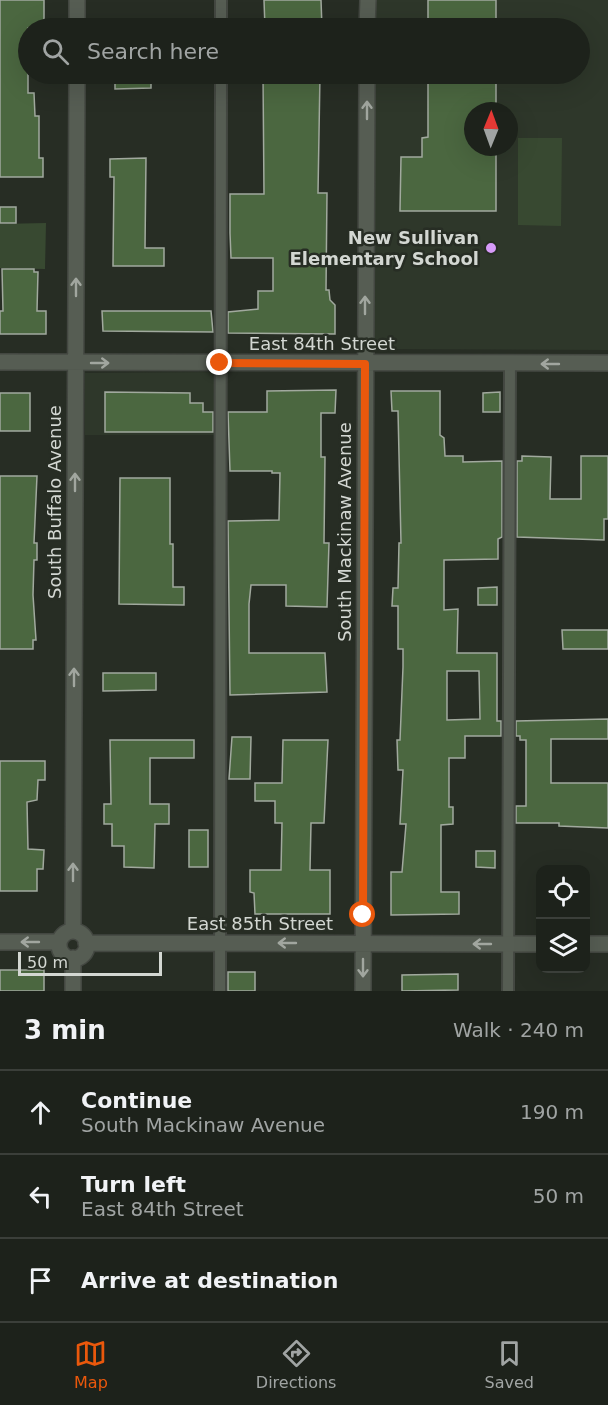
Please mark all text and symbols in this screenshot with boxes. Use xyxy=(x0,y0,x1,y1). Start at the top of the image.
search box xyxy=(18,18,590,84)
icon: search xyxy=(39,35,72,68)
text: Search here xyxy=(87,39,219,64)
one-way arrow xyxy=(361,101,373,121)
north arrow xyxy=(464,102,518,156)
place label: New Sullivan Elementary School xyxy=(290,227,479,269)
marker: New Sullivan Elementary School xyxy=(484,241,498,255)
one-way arrow xyxy=(70,278,82,298)
one-way arrow xyxy=(359,296,371,316)
street label: East 84th Street xyxy=(249,333,395,354)
route end xyxy=(206,349,232,375)
one-way arrow xyxy=(90,357,110,369)
one-way arrow xyxy=(540,358,560,370)
street label: South Buffalo Avenue xyxy=(44,405,65,599)
street label: South Mackinaw Avenue xyxy=(334,422,355,642)
one-way arrow xyxy=(69,473,81,493)
one-way arrow xyxy=(68,668,80,688)
one-way arrow xyxy=(67,863,79,883)
map controls xyxy=(536,865,590,973)
button: locate xyxy=(536,865,590,919)
route start xyxy=(349,901,375,927)
street label: East 85th Street xyxy=(187,913,333,934)
button: layers xyxy=(536,919,590,973)
one-way arrow xyxy=(20,937,40,948)
one-way arrow xyxy=(278,937,298,949)
one-way arrow xyxy=(473,938,493,950)
scale bar xyxy=(18,949,162,976)
text: 50 m xyxy=(27,953,68,972)
one-way arrow xyxy=(357,958,369,978)
text: 3 min xyxy=(24,1015,106,1045)
text: Walk · 240 m xyxy=(453,1018,584,1042)
text: Continue xyxy=(81,1088,192,1113)
icon: ahead xyxy=(24,1096,57,1129)
text: 190 m xyxy=(520,1100,584,1124)
text: South Mackinaw Avenue xyxy=(81,1113,325,1137)
text: Turn left xyxy=(81,1172,186,1197)
icon: left xyxy=(24,1180,57,1213)
text: 50 m xyxy=(533,1184,584,1208)
text: East 84th Street xyxy=(81,1197,244,1221)
icon: arrive xyxy=(24,1264,57,1297)
text: Arrive at destination xyxy=(81,1268,338,1293)
tab: Map xyxy=(74,1337,108,1392)
tab: Directions xyxy=(256,1337,336,1392)
tab: Saved xyxy=(485,1337,534,1392)

